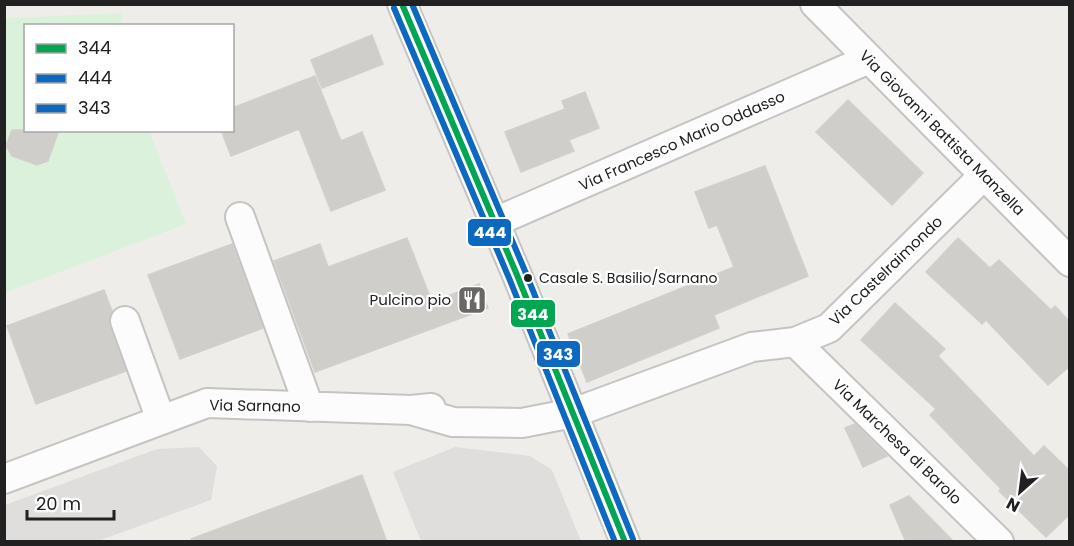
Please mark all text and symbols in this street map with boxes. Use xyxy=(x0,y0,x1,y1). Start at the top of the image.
legend xyxy=(24,24,234,132)
text: 344 xyxy=(78,35,111,60)
street label: Via Giovanni Battista Manzella xyxy=(855,45,1030,220)
text: 444 xyxy=(78,65,112,90)
street label: Via Francesco Mario Oddasso xyxy=(576,86,788,196)
text: 343 xyxy=(78,95,111,120)
street label: Via Castelraimondo xyxy=(824,211,947,330)
line badge: 444 xyxy=(467,218,512,247)
text: 444 xyxy=(474,221,506,244)
place label: Casale S. Basilio/Sarnano xyxy=(539,268,717,288)
marker: Casale S. Basilio/Sarnano xyxy=(522,272,534,284)
restaurant icon: Pulcino pio xyxy=(456,284,488,316)
place label: Pulcino pio xyxy=(370,289,451,310)
line badge: 344 xyxy=(510,299,556,328)
text: 344 xyxy=(517,303,549,326)
line badge: 343 xyxy=(536,340,581,368)
text: 343 xyxy=(543,343,573,366)
street label: Via Marchesa di Barolo xyxy=(828,374,967,509)
street label: Via Sarnano xyxy=(209,394,301,417)
north arrow xyxy=(990,462,1050,522)
scale bar xyxy=(27,483,114,521)
text: 20 m xyxy=(36,491,81,516)
text: N xyxy=(1002,492,1024,518)

